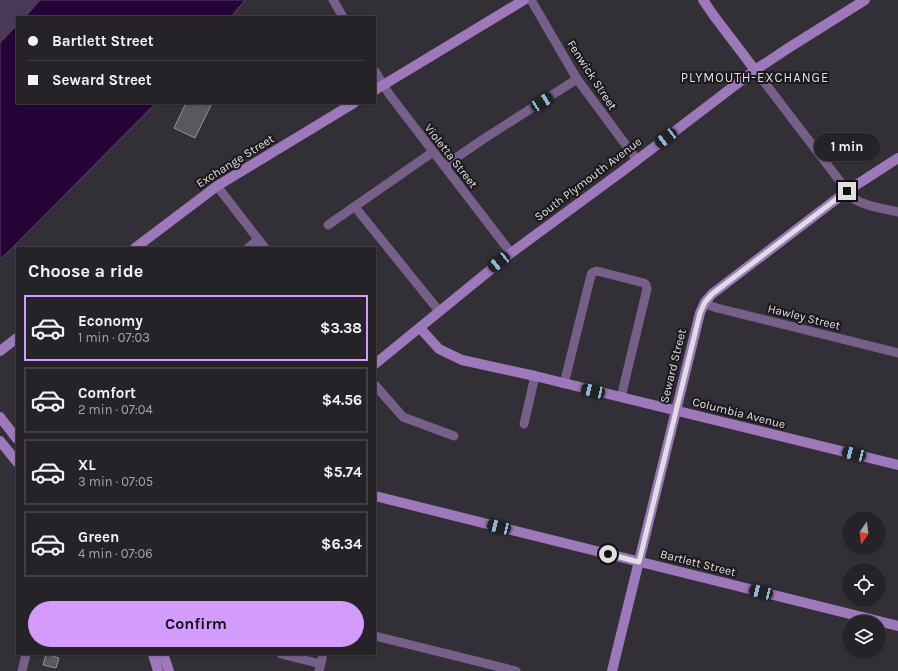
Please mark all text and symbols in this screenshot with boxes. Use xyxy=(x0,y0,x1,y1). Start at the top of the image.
text: Bartlett Street xyxy=(52,32,154,50)
street label: Fenwick Street xyxy=(564,37,620,113)
district label: PLYMOUTH-EXCHANGE xyxy=(681,70,829,85)
text: Seward Street xyxy=(52,71,152,89)
car xyxy=(529,90,555,114)
street label: Violetta Street xyxy=(422,121,481,191)
car xyxy=(653,126,679,150)
street label: Exchange Street xyxy=(194,131,277,190)
callout: 1 min xyxy=(814,133,880,161)
street label: South Plymouth Avenue xyxy=(532,134,644,224)
text: 1 min xyxy=(831,139,863,154)
route end xyxy=(838,182,856,200)
car xyxy=(486,250,512,274)
text: Choose a ride xyxy=(28,260,143,282)
street label: Hawley Street xyxy=(766,301,842,333)
icon: car xyxy=(30,310,66,346)
text: Economy xyxy=(78,312,143,330)
text: $3.38 xyxy=(320,319,362,337)
street label: Seward Street xyxy=(657,327,689,405)
text: 1 min · 07:03 xyxy=(78,330,150,345)
icon: car xyxy=(30,382,66,418)
car xyxy=(580,382,606,400)
text: Comfort xyxy=(78,384,136,402)
text: $4.56 xyxy=(322,391,362,409)
street label: Columbia Avenue xyxy=(691,395,787,431)
text: 2 min · 07:04 xyxy=(78,402,153,417)
car xyxy=(841,445,867,463)
icon: car xyxy=(30,454,66,490)
text: XL xyxy=(78,456,96,474)
text: $5.74 xyxy=(323,463,362,481)
text: 3 min · 07:05 xyxy=(78,474,153,489)
north arrow xyxy=(842,511,886,555)
map controls xyxy=(842,511,886,659)
car xyxy=(486,518,512,536)
icon: car xyxy=(30,526,66,562)
text: Green xyxy=(78,528,119,546)
text: $6.34 xyxy=(321,535,362,553)
route start xyxy=(599,545,617,563)
text: 4 min · 07:06 xyxy=(78,546,153,561)
street label: Bartlett Street xyxy=(659,547,738,579)
button: locate xyxy=(842,563,886,607)
car xyxy=(748,583,774,601)
button: Confirm xyxy=(28,601,364,647)
button: layers xyxy=(842,615,886,659)

